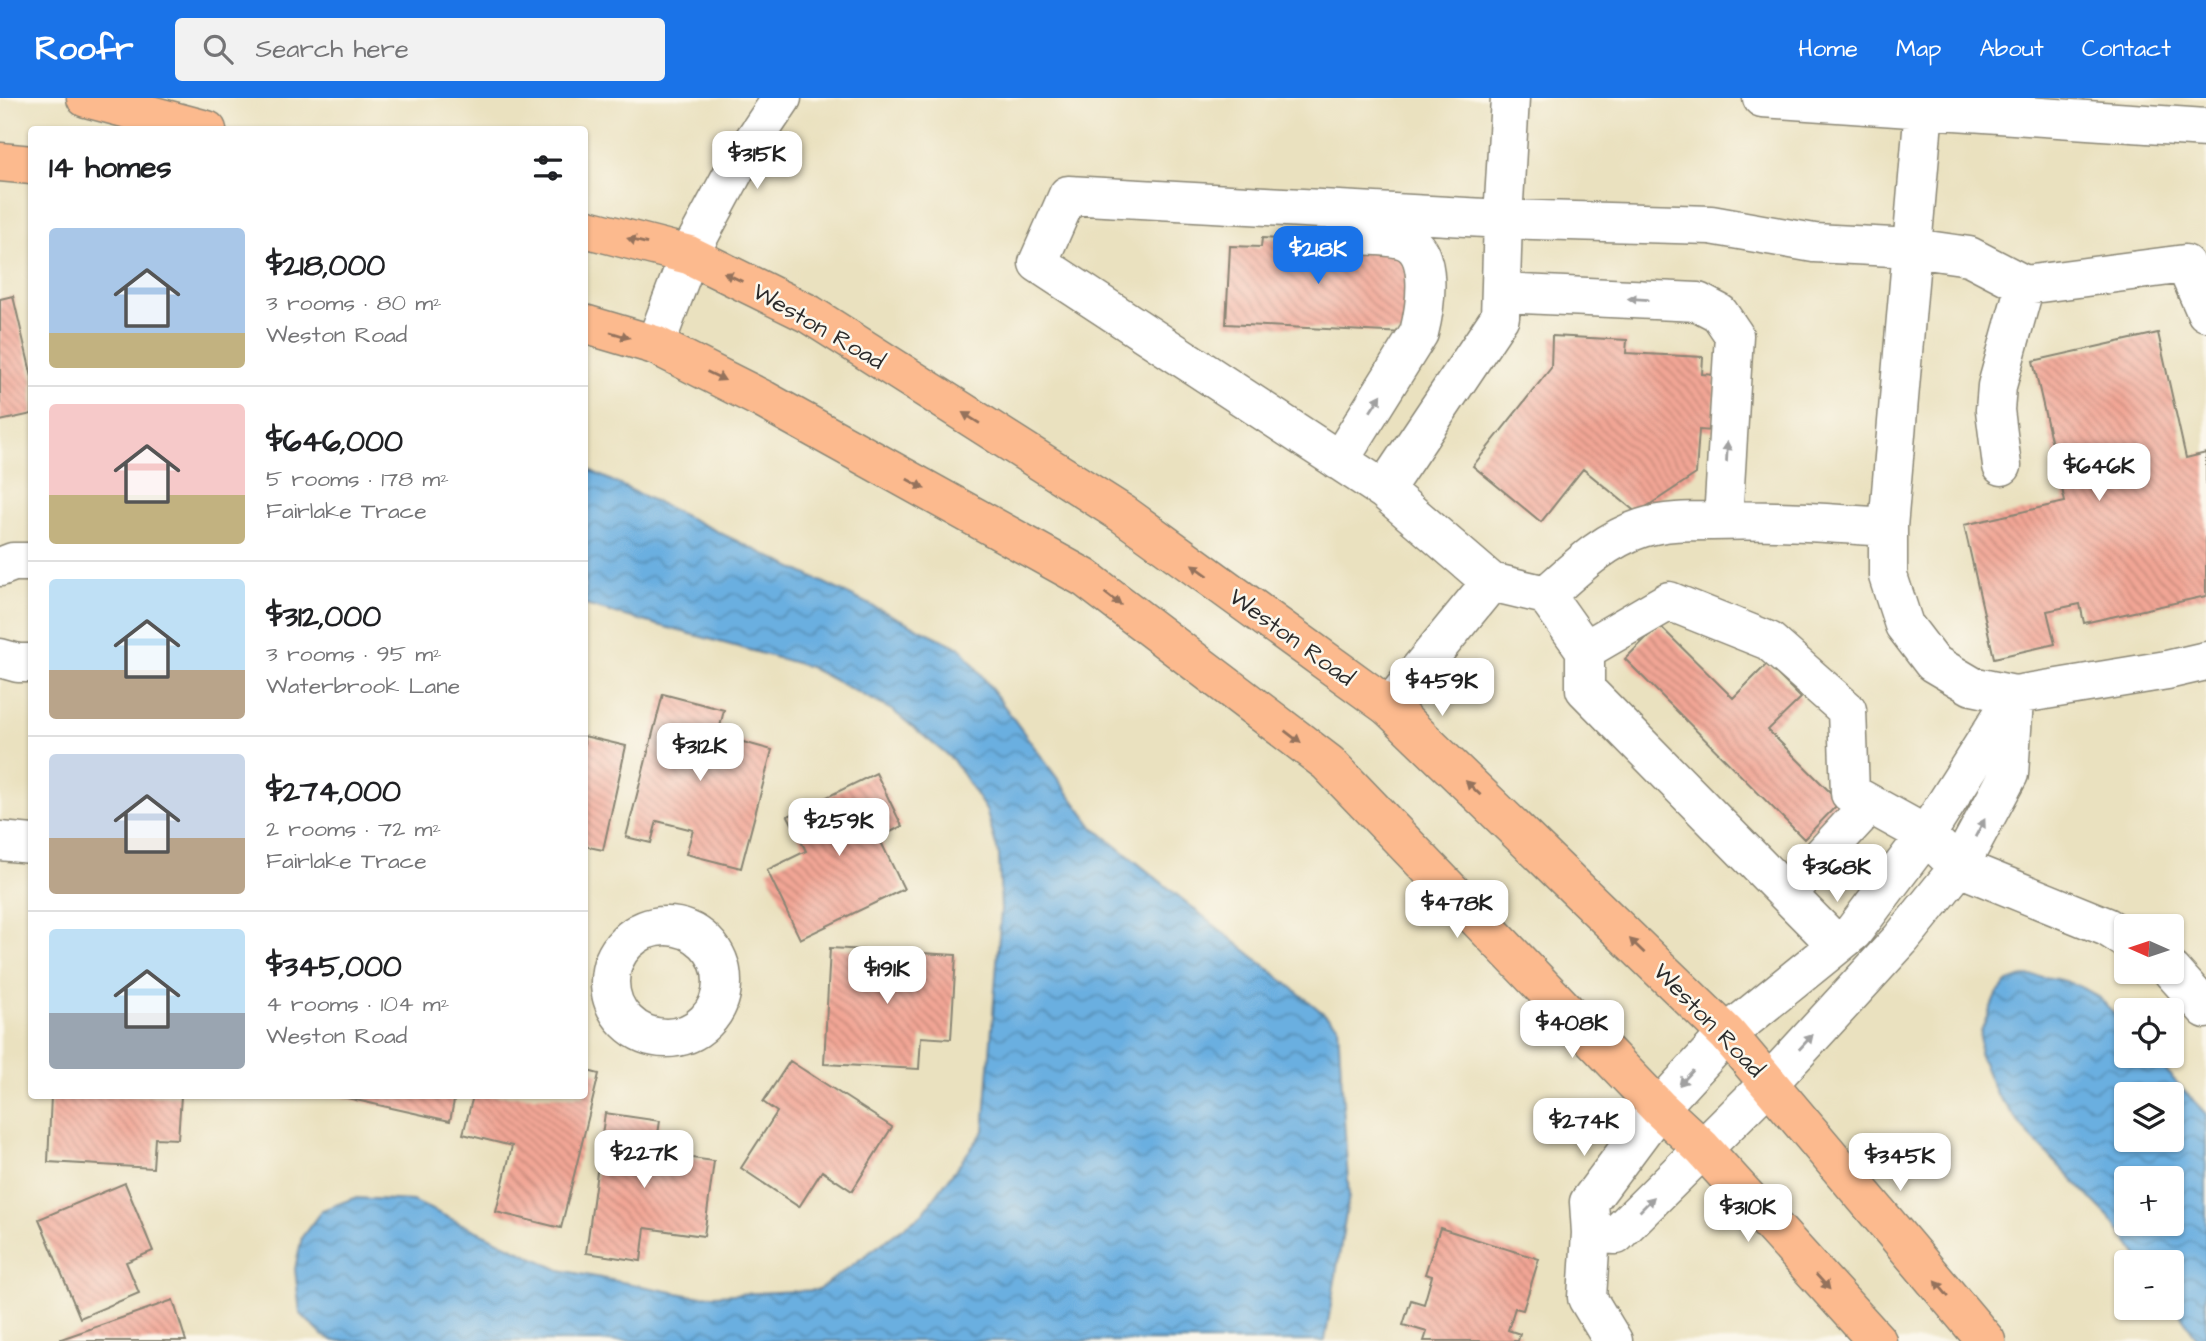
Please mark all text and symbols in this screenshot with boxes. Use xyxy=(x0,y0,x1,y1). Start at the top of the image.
search box xyxy=(175,18,665,81)
text: Roofr xyxy=(35,26,133,72)
icon: search xyxy=(199,30,237,68)
text: Search here xyxy=(255,31,409,67)
text: Home xyxy=(1798,32,1858,66)
text: Map xyxy=(1896,32,1941,66)
text: About xyxy=(1979,32,2044,66)
text: Contact xyxy=(2082,32,2171,66)
pin: $315K xyxy=(708,132,806,191)
text: $315K xyxy=(728,138,786,170)
text: 14 homes xyxy=(49,147,172,189)
icon: filters xyxy=(529,149,567,187)
pin: $218K xyxy=(1269,226,1367,286)
text: $218K xyxy=(1289,233,1347,265)
one-way arrow xyxy=(625,235,647,246)
text: $218,000 xyxy=(266,245,385,287)
icon: home xyxy=(105,256,189,340)
one-way arrow xyxy=(723,271,743,283)
street label: Weston Road xyxy=(746,275,891,378)
text: 3 rooms · 80 m² xyxy=(266,287,442,319)
one-way arrow xyxy=(1627,293,1649,304)
text: Weston Road xyxy=(266,319,407,351)
one-way arrow xyxy=(610,330,631,340)
one-way arrow xyxy=(706,370,726,381)
one-way arrow xyxy=(1369,393,1382,413)
one-way arrow xyxy=(961,411,981,424)
text: $646,000 xyxy=(266,421,403,463)
icon: home xyxy=(105,432,189,516)
one-way arrow xyxy=(1722,441,1733,463)
pin: $646K xyxy=(2050,444,2148,503)
text: $646K xyxy=(2063,450,2135,482)
text: 5 rooms · 178 m² xyxy=(266,463,449,495)
one-way arrow xyxy=(907,478,926,490)
text: Fairlake Trace xyxy=(266,495,427,527)
one-way arrow xyxy=(1191,563,1209,577)
street label: Weston Road xyxy=(1222,581,1361,695)
one-way arrow xyxy=(1103,591,1121,606)
text: $312,000 xyxy=(266,596,381,638)
icon: home xyxy=(105,607,189,691)
text: 3 rooms · 95 m² xyxy=(266,638,442,670)
pin: $459K xyxy=(1393,658,1491,718)
text: $459K xyxy=(1406,665,1478,697)
text: Waterbrook Lane xyxy=(266,670,460,702)
pin: $312K xyxy=(651,724,749,783)
one-way arrow xyxy=(1284,729,1302,744)
text: $312K xyxy=(673,730,727,762)
text: $274,000 xyxy=(266,771,401,813)
one-way arrow xyxy=(1465,781,1482,797)
icon: home xyxy=(105,782,189,866)
pin: $259K xyxy=(790,798,888,858)
text: $259K xyxy=(804,805,874,837)
text: 2 rooms · 72 m² xyxy=(266,813,441,845)
one-way arrow xyxy=(1974,818,1986,838)
pin: $368K xyxy=(1788,844,1886,904)
text: Fairlake Trace xyxy=(266,845,427,877)
text: $368K xyxy=(1803,851,1871,883)
pin: $478K xyxy=(1408,880,1506,940)
text: $478K xyxy=(1421,887,1493,919)
north arrow xyxy=(2114,914,2184,984)
map controls xyxy=(2114,914,2184,1320)
one-way arrow xyxy=(1628,938,1645,955)
text: $345,000 xyxy=(266,946,402,988)
pin: $191K xyxy=(838,946,936,1006)
text: $191K xyxy=(864,953,910,985)
street label: Weston Road xyxy=(1645,956,1772,1086)
icon: home xyxy=(105,957,189,1041)
text: 4 rooms · 104 m² xyxy=(266,988,449,1020)
button: locate xyxy=(2114,998,2184,1068)
pin: $408K xyxy=(1523,1000,1621,1060)
text: $408K xyxy=(1536,1007,1608,1039)
text: Weston Road xyxy=(266,1020,407,1052)
one-way arrow xyxy=(1798,1034,1814,1051)
one-way arrow xyxy=(1679,1069,1695,1086)
button: layers xyxy=(2114,1082,2184,1152)
pin: $274K xyxy=(1535,1098,1633,1158)
text: $274K xyxy=(1549,1105,1619,1137)
pin: $227K xyxy=(595,1130,693,1190)
pin: $345K xyxy=(1851,1134,1949,1193)
text: $227K xyxy=(610,1137,678,1169)
text: $345K xyxy=(1865,1140,1935,1172)
button: + xyxy=(2114,1166,2184,1236)
pin: $310K xyxy=(1699,1184,1797,1244)
text: $310K xyxy=(1720,1191,1776,1223)
one-way arrow xyxy=(1638,1196,1654,1213)
button: − xyxy=(2114,1250,2184,1320)
one-way arrow xyxy=(1815,1273,1831,1291)
one-way arrow xyxy=(1935,1280,1950,1297)

